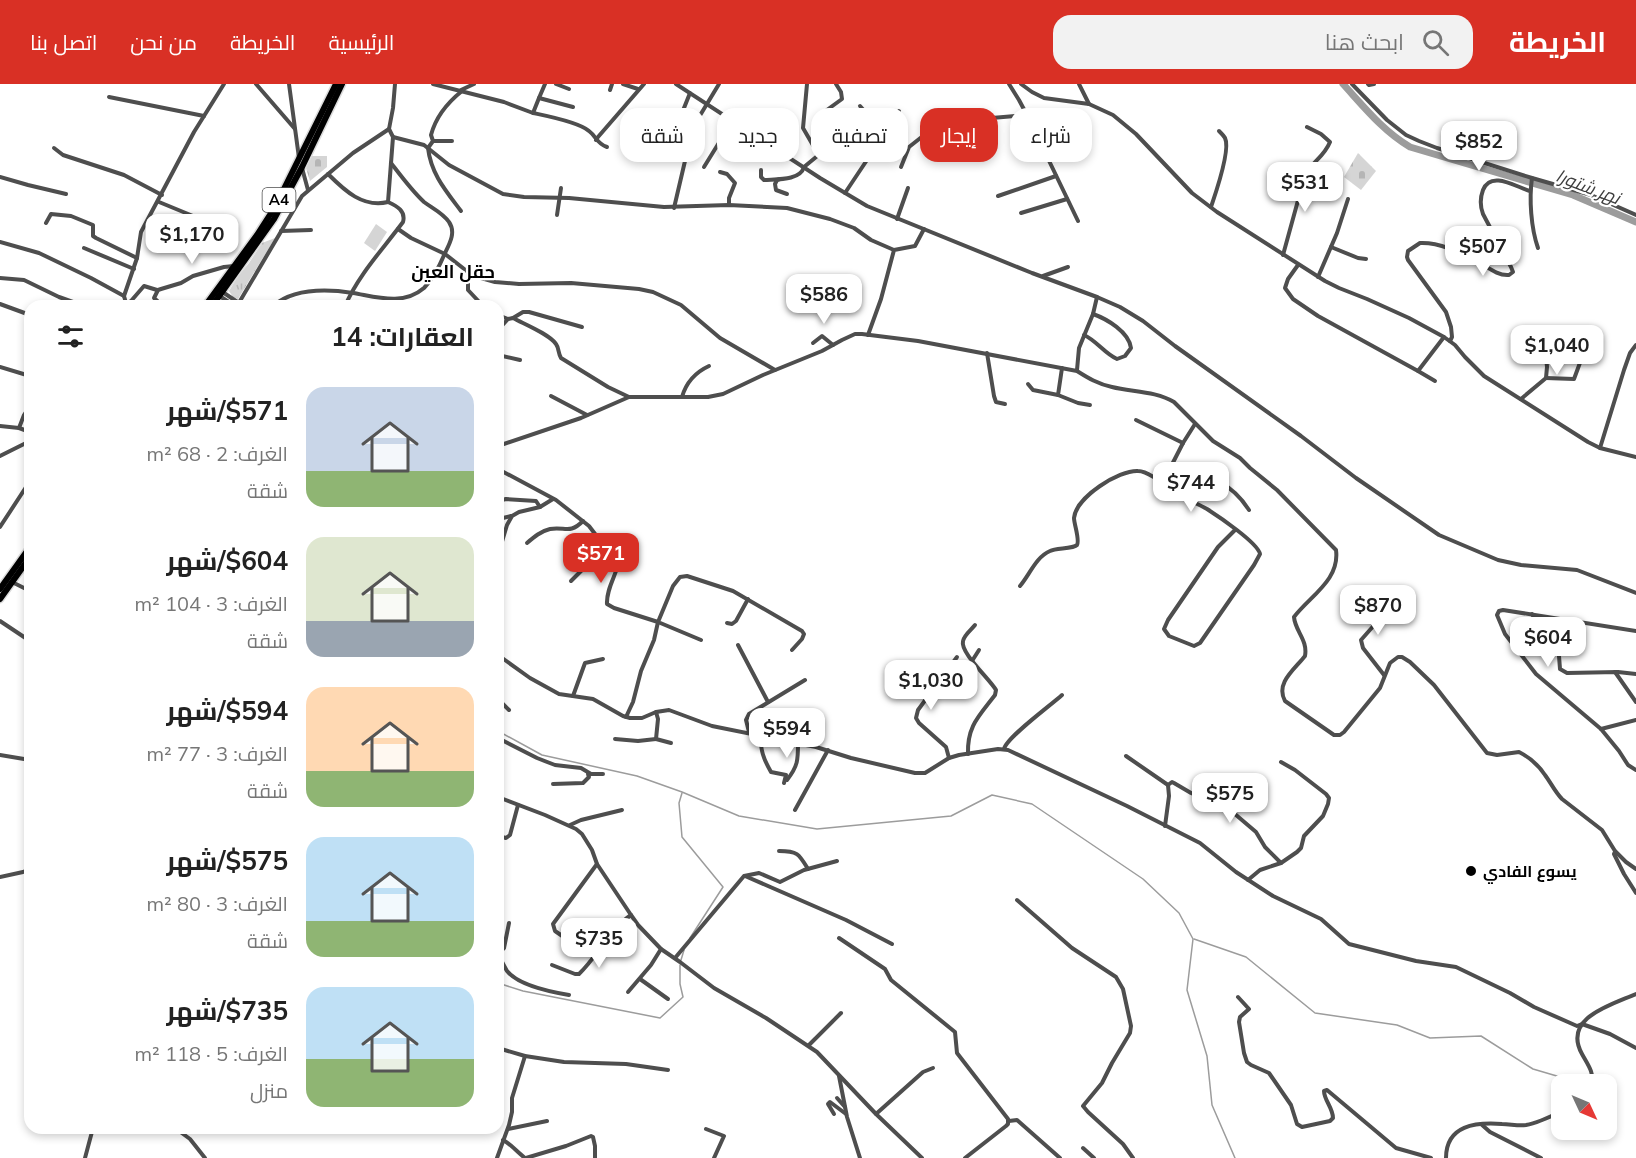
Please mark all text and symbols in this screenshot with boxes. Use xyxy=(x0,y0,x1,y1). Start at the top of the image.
search box xyxy=(1053,15,1473,69)
text: الخريطة xyxy=(1509,24,1606,59)
icon: search xyxy=(1419,26,1452,59)
text: ابحث هنا xyxy=(1325,28,1404,56)
text: اتصل بنا xyxy=(30,29,97,55)
text: من نحن xyxy=(130,29,197,55)
text: الخريطة xyxy=(230,29,295,55)
text: الرئيسية xyxy=(328,29,394,55)
chip: شقة xyxy=(620,108,705,162)
chip: جديد xyxy=(717,108,799,162)
chip: تصفية xyxy=(811,108,908,162)
chip: إيجار xyxy=(920,108,998,162)
chip: شراء xyxy=(1010,108,1092,162)
pin: $852 xyxy=(1443,121,1515,172)
text: $852 xyxy=(1455,128,1503,153)
pin: $531 xyxy=(1269,162,1341,213)
water label: نهر شتورا xyxy=(1553,164,1626,210)
text: $531 xyxy=(1281,169,1329,194)
road number: A4 xyxy=(262,188,296,212)
pin: $1,170 xyxy=(143,214,241,265)
text: $1,170 xyxy=(160,221,224,246)
pin: $507 xyxy=(1447,226,1519,277)
text: $507 xyxy=(1459,233,1507,258)
district label: حقل العين xyxy=(411,260,495,283)
pin: $586 xyxy=(788,274,860,325)
text: $586 xyxy=(800,281,848,306)
icon: filters xyxy=(54,320,87,353)
text: العقارات: 14 xyxy=(331,320,474,353)
pin: $1,040 xyxy=(1508,325,1606,376)
text: $1,040 xyxy=(1525,332,1589,357)
text: $571/شهر xyxy=(167,394,288,427)
icon: home xyxy=(354,411,426,483)
text: الغرف: 2 · 68 m² xyxy=(146,441,288,466)
pin: $744 xyxy=(1155,462,1227,513)
text: $744 xyxy=(1167,469,1215,494)
text: شقة xyxy=(247,478,288,503)
pin: $571 xyxy=(565,533,637,584)
text: $571 xyxy=(577,540,625,565)
text: $604/شهر xyxy=(167,544,288,577)
icon: home xyxy=(354,561,426,633)
pin: $870 xyxy=(1342,585,1414,636)
text: الغرف: 3 · 104 m² xyxy=(134,591,288,616)
text: $870 xyxy=(1354,592,1402,617)
pin: $604 xyxy=(1512,617,1584,668)
text: $604 xyxy=(1524,624,1572,649)
text: شقة xyxy=(247,628,288,653)
pin: $1,030 xyxy=(882,660,980,711)
text: $1,030 xyxy=(899,667,963,692)
text: $594/شهر xyxy=(167,694,288,727)
pin: $594 xyxy=(751,708,823,759)
icon: home xyxy=(354,711,426,783)
text: $594 xyxy=(763,715,811,740)
text: الغرف: 3 · 77 m² xyxy=(146,741,288,766)
pin: $575 xyxy=(1194,773,1266,824)
text: شقة xyxy=(247,778,288,803)
text: $575 xyxy=(1206,780,1254,805)
text: $575/شهر xyxy=(167,844,288,877)
icon: home xyxy=(354,861,426,933)
place label: يسوع الفادي xyxy=(1483,861,1577,884)
marker: يسوع الفادي xyxy=(1464,864,1478,878)
text: الغرف: 3 · 80 m² xyxy=(146,891,288,916)
pin: $735 xyxy=(563,918,635,969)
text: $735 xyxy=(575,925,623,950)
text: شقة xyxy=(247,928,288,953)
text: $735/شهر xyxy=(167,994,288,1027)
icon: home xyxy=(354,1011,426,1083)
text: الغرف: 5 · 118 m² xyxy=(134,1041,288,1066)
north arrow xyxy=(1551,1074,1617,1140)
map controls xyxy=(1551,1074,1617,1140)
text: منزل xyxy=(250,1078,288,1103)

